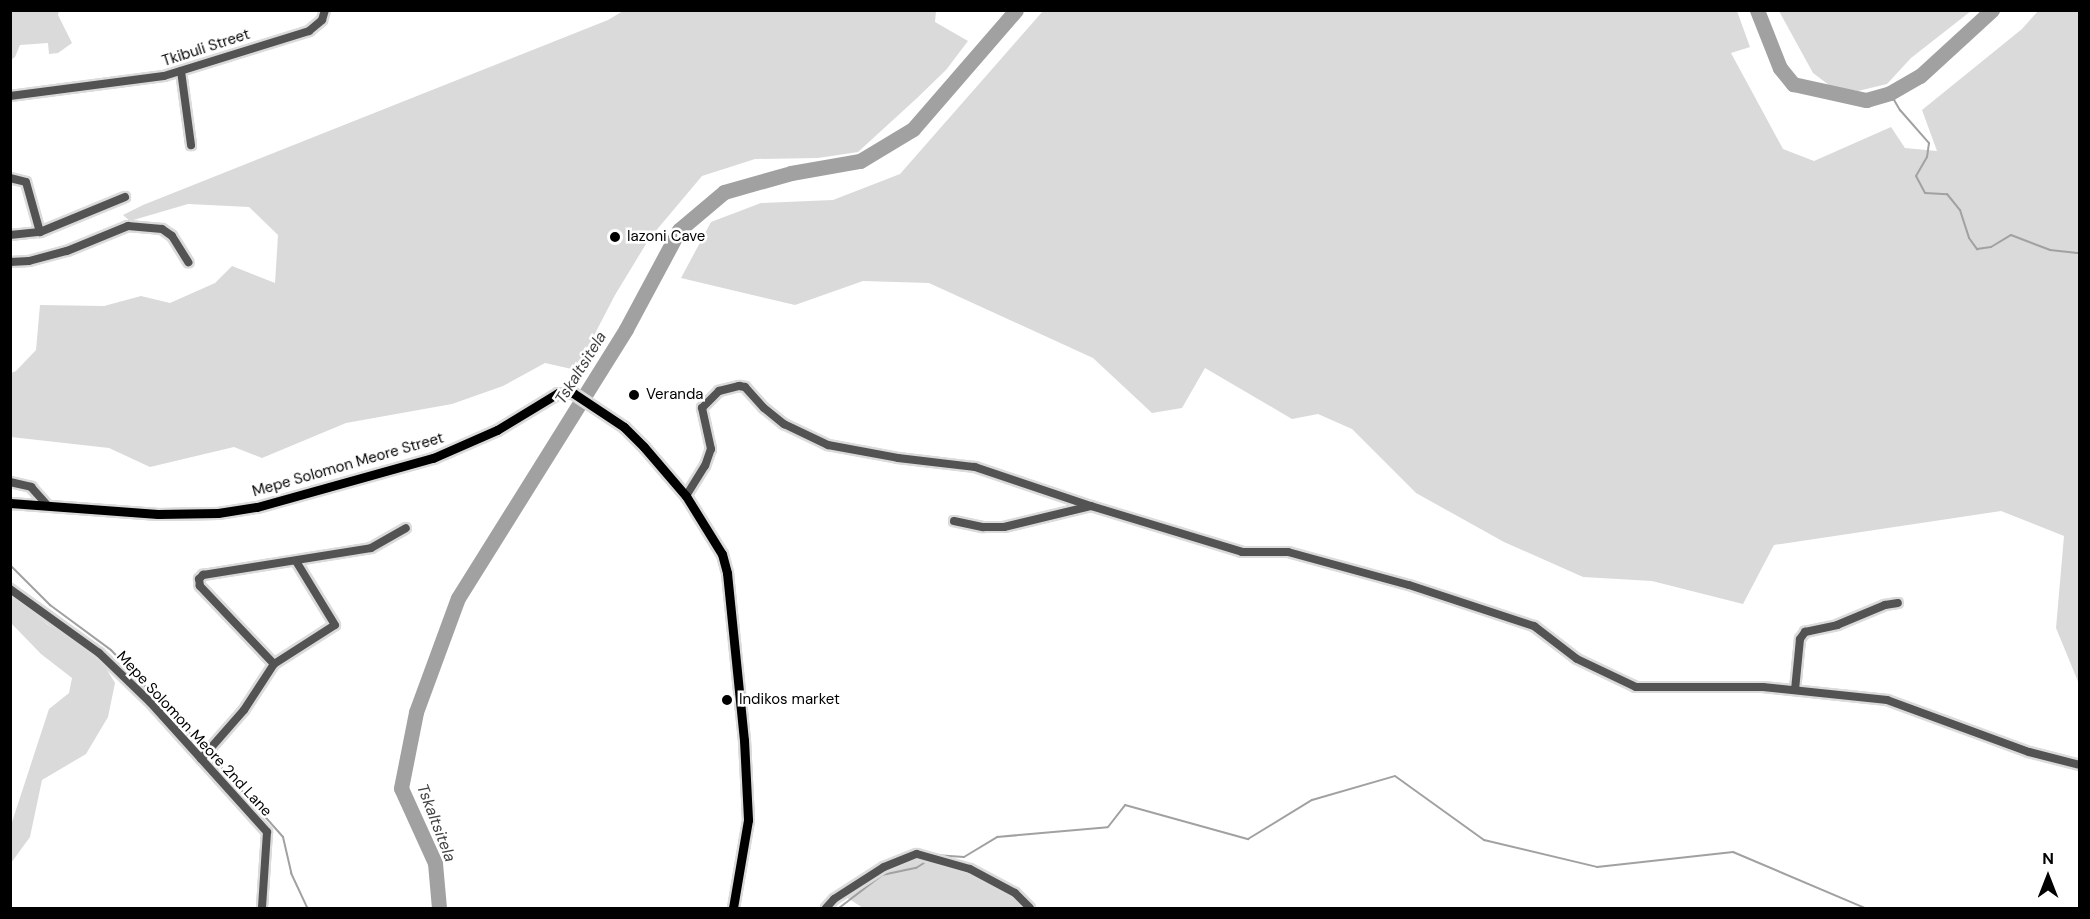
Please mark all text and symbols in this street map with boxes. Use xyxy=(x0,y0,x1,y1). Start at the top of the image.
street label: Tkibuli Street xyxy=(160,25,252,71)
place label: Iazoni Cave xyxy=(627,228,705,246)
marker: Iazoni Cave xyxy=(608,230,622,244)
water label: Tskaltsitela xyxy=(551,328,611,408)
place label: Veranda xyxy=(646,386,703,404)
marker: Veranda xyxy=(627,388,641,402)
street label: Mepe Solomon Meore Street xyxy=(250,429,446,501)
street label: Mepe Solomon Meore 2nd Lane xyxy=(113,648,275,820)
place label: Indikos market xyxy=(739,691,840,709)
marker: Indikos market xyxy=(720,693,734,707)
water label: Tskaltsitela xyxy=(412,781,460,865)
north arrow xyxy=(2018,847,2078,907)
text: N xyxy=(2042,848,2054,869)

